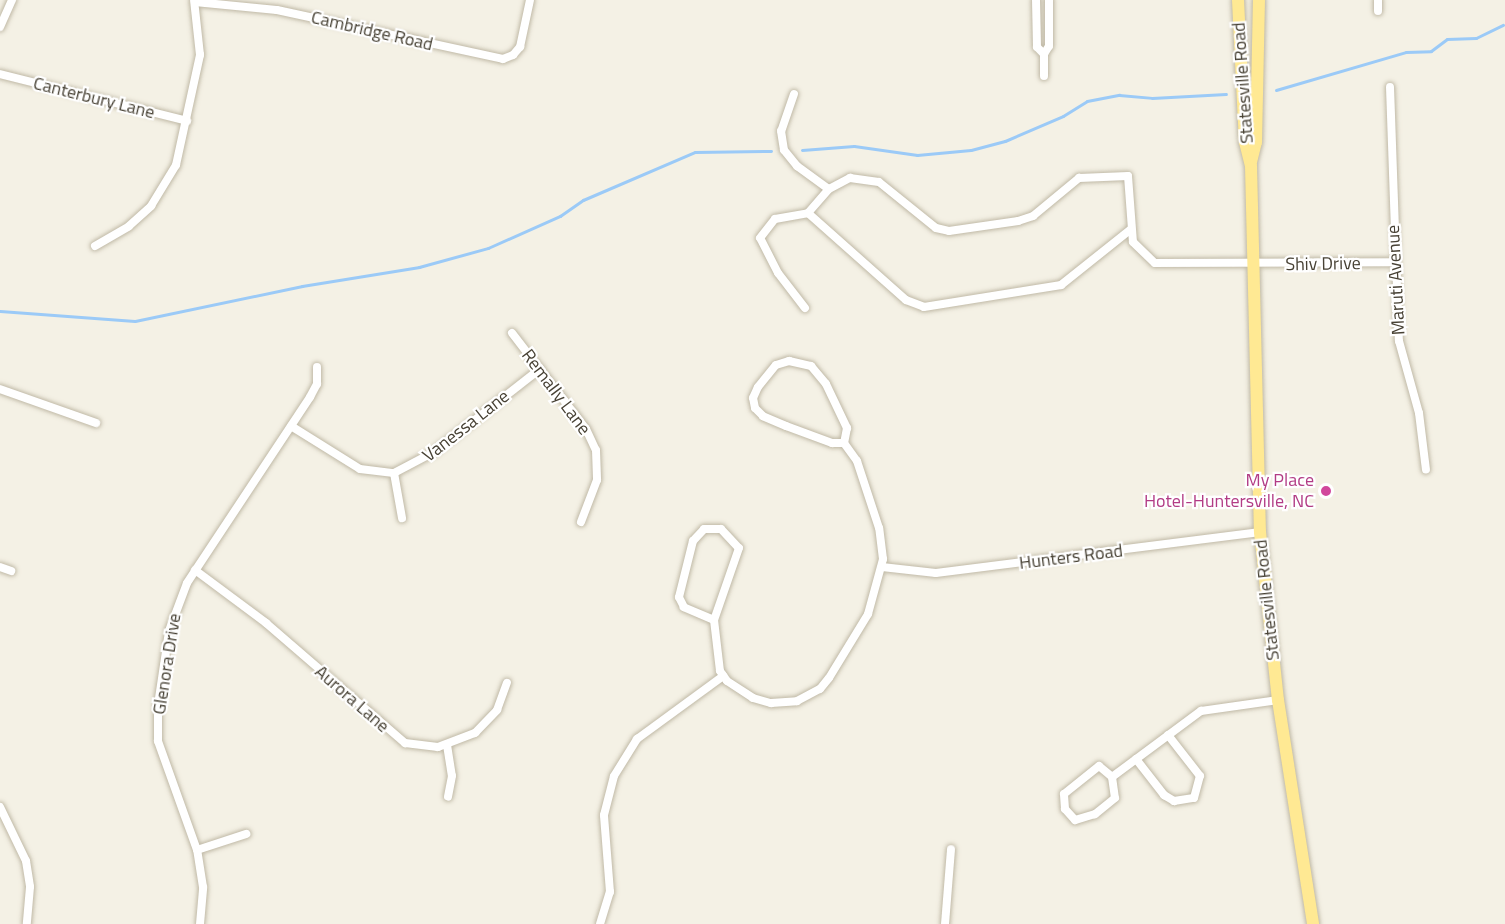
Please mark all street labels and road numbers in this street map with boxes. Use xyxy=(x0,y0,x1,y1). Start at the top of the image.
street label: Cambridge Road xyxy=(309,6,435,56)
street label: Statesville Road xyxy=(1228,22,1258,144)
street label: Canterbury Lane xyxy=(31,72,157,124)
street label: Maruti Avenue xyxy=(1382,224,1410,336)
street label: Shiv Drive xyxy=(1285,253,1361,275)
street label: Remally Lane xyxy=(517,345,595,439)
street label: Vanessa Lane xyxy=(418,386,514,466)
street label: Statesville Road xyxy=(1250,538,1284,662)
street label: Hunters Road xyxy=(1018,540,1124,574)
street label: Glenora Drive xyxy=(148,612,186,716)
street label: Aurora Lane xyxy=(310,661,394,737)

